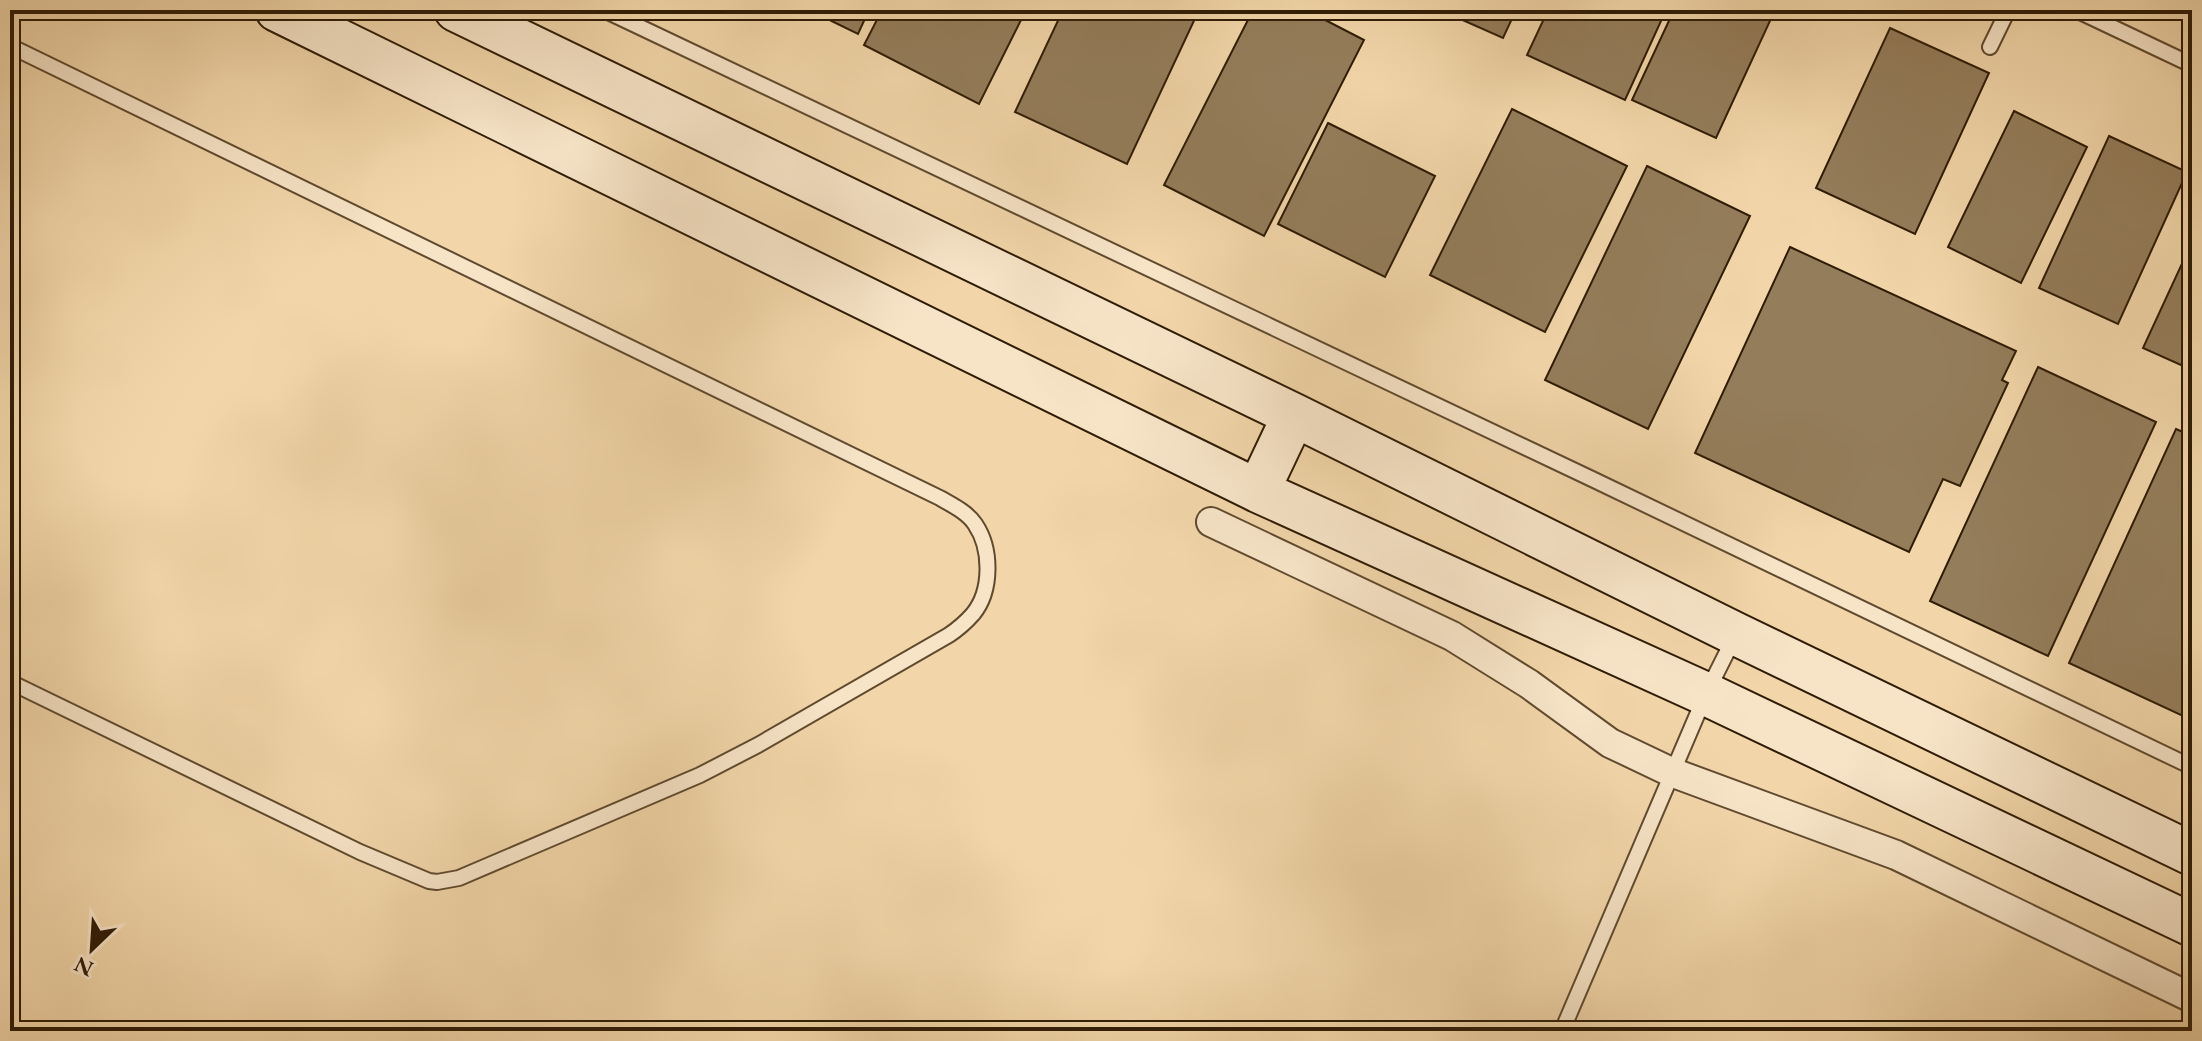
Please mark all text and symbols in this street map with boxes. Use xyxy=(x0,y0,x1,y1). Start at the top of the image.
north arrow xyxy=(52,909,132,989)
text: N xyxy=(69,950,98,984)

